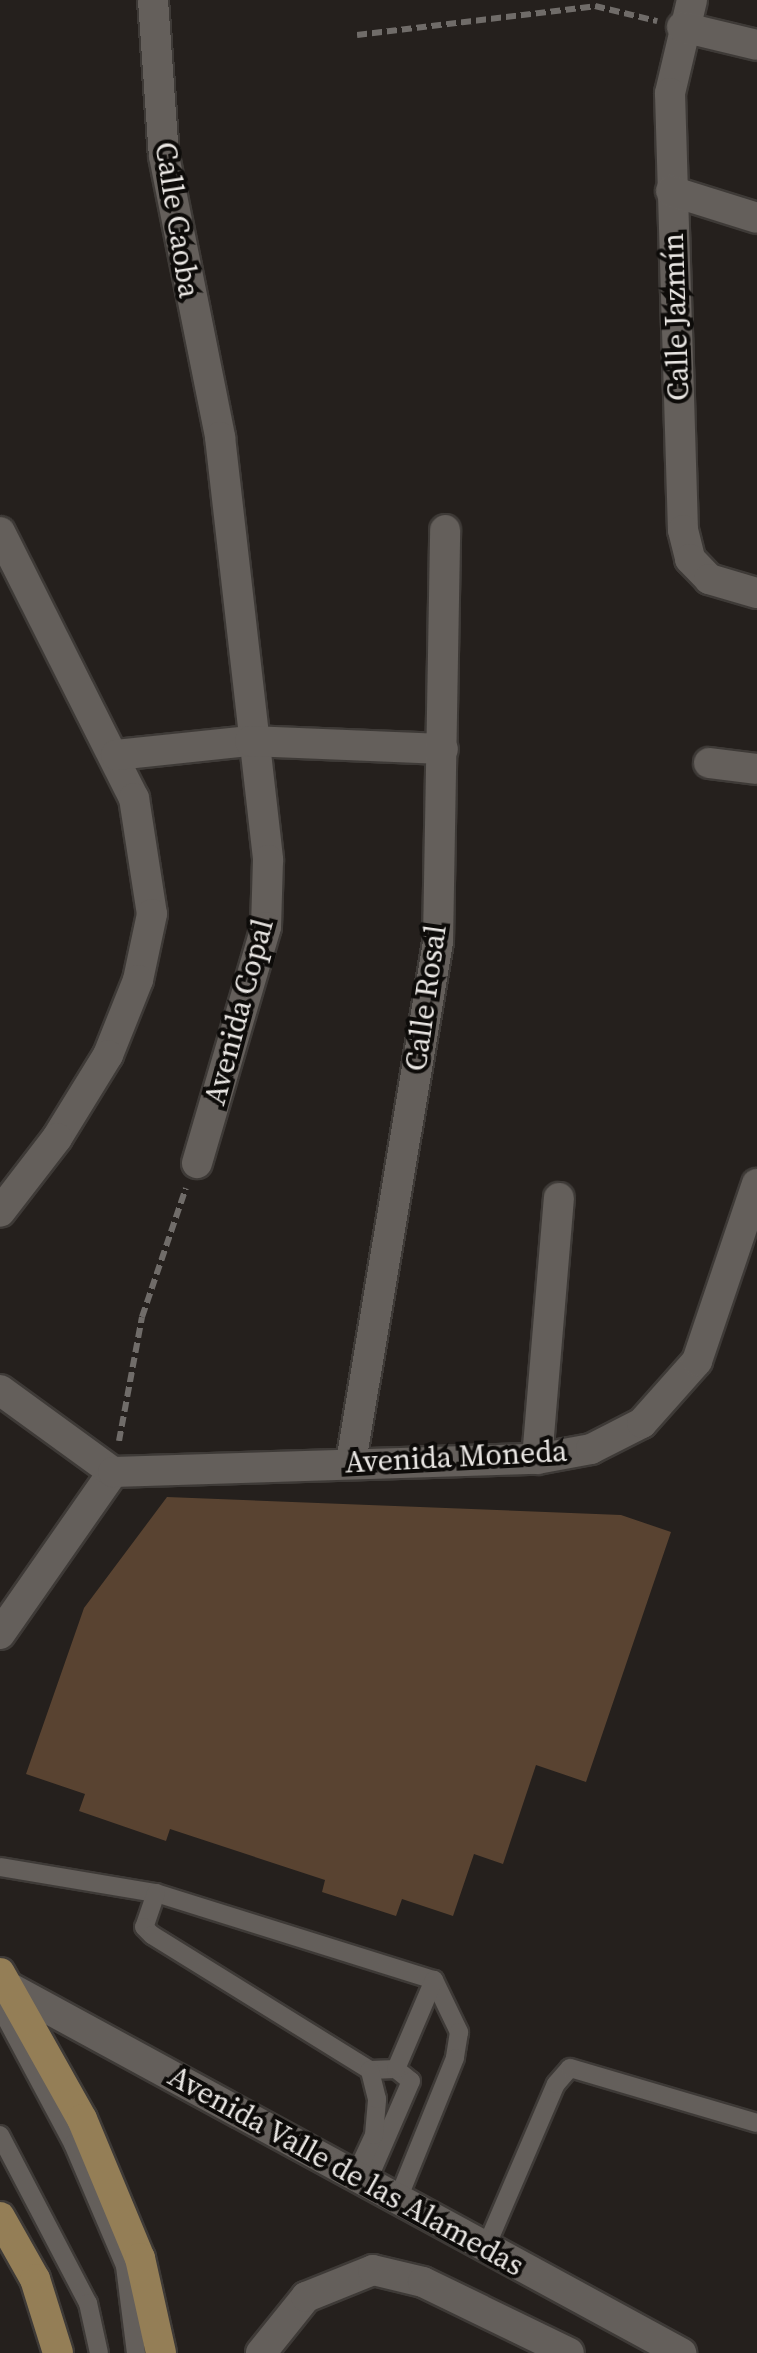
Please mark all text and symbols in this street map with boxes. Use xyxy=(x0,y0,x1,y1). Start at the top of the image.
street label: Calle Caoba xyxy=(147,139,207,301)
street label: Calle Jazmín xyxy=(655,232,697,402)
street label: Avenida Copal xyxy=(197,915,281,1109)
street label: Calle Rosal xyxy=(398,923,454,1073)
street label: Avenida Moneda xyxy=(344,1433,568,1481)
street label: Avenida Valle de las Alamedas xyxy=(162,2058,530,2284)

